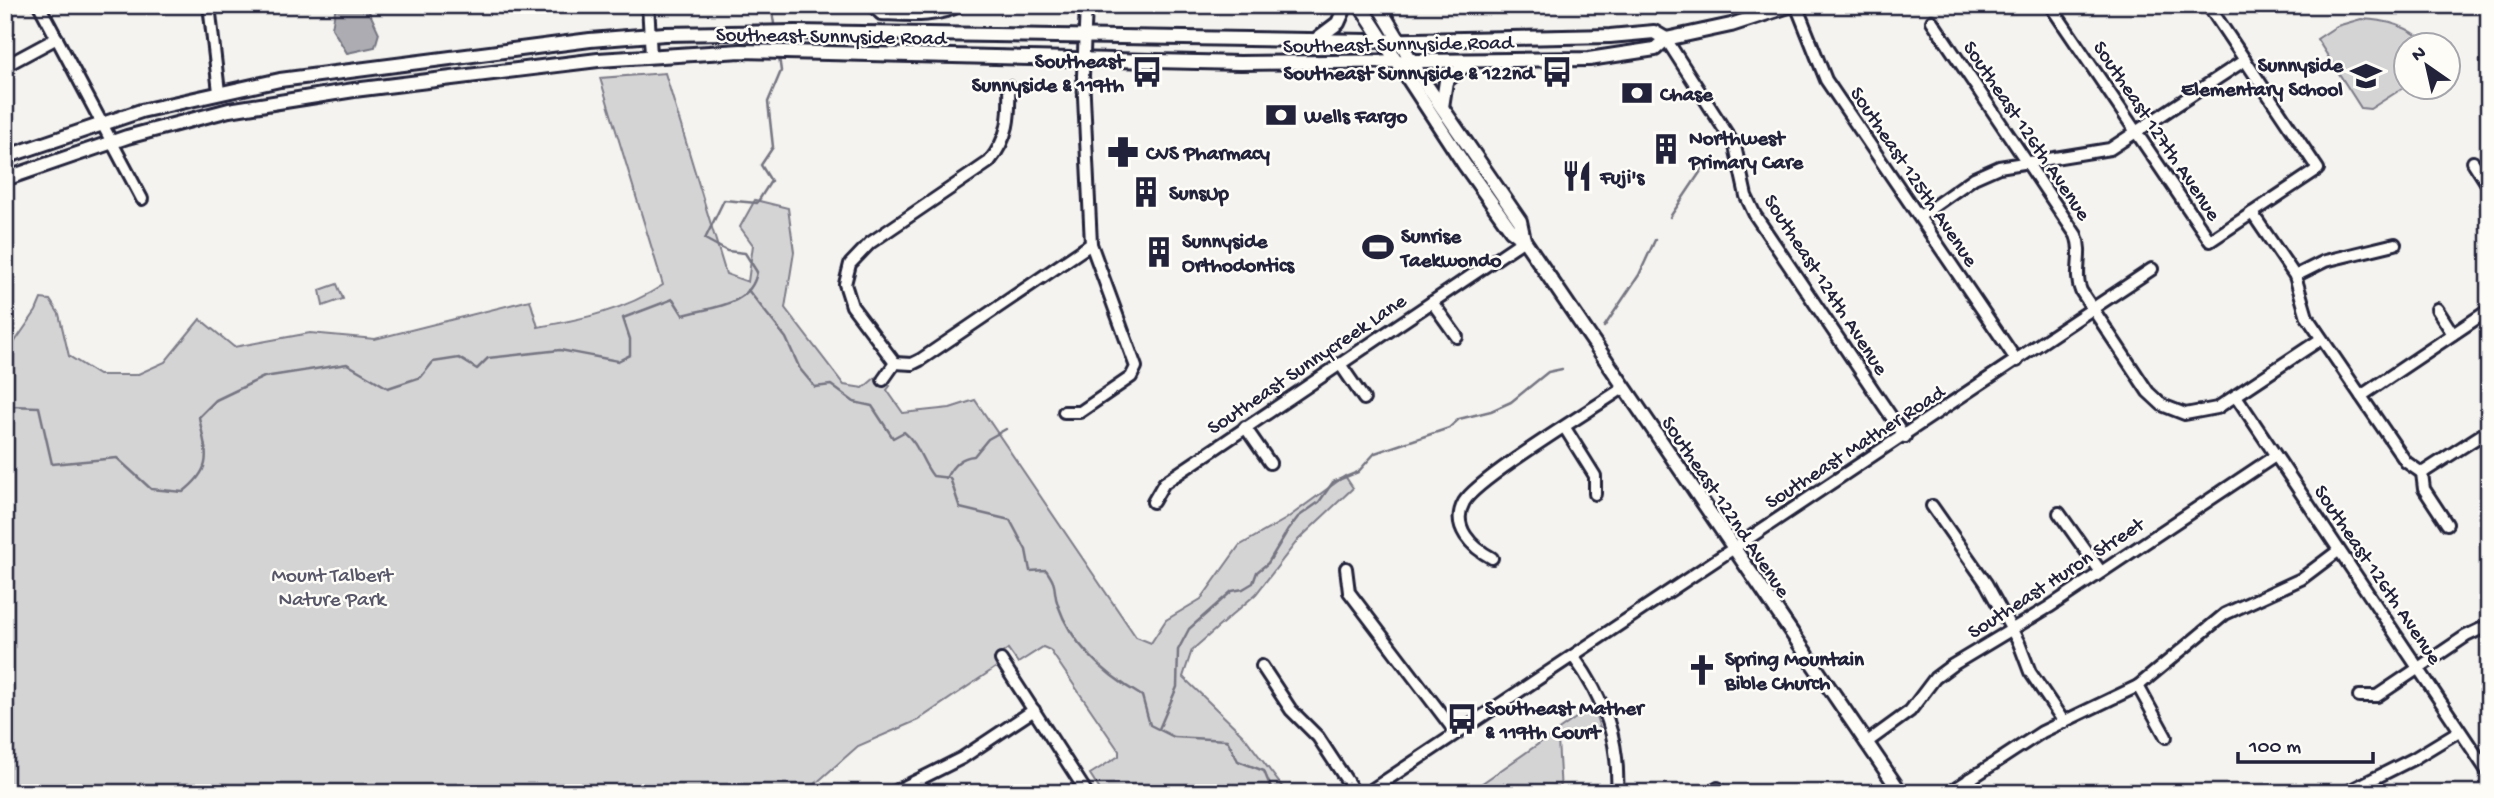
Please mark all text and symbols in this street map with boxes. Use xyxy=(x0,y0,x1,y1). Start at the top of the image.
street label: Southeast Sunnyside Road xyxy=(716,24,948,53)
street label: Southeast Sunnyside Road xyxy=(1283,32,1515,61)
north arrow xyxy=(2392,32,2462,102)
street label: Southeast 126th Avenue xyxy=(1956,37,2095,228)
street label: Southeast 127th Avenue xyxy=(2086,37,2225,228)
text: N xyxy=(2408,42,2431,68)
place label: Southeast Sunnyside & 119th xyxy=(972,51,1126,100)
bus stop icon: Southeast Sunnyside & 119th xyxy=(1130,55,1164,89)
bus stop icon: Southeast Sunnyside & 122nd xyxy=(1540,55,1574,89)
place label: Sunnyside Elementary School xyxy=(2181,55,2344,104)
school or university icon: Sunnyside Elementary School xyxy=(2349,59,2383,93)
place label: Southeast Sunnyside & 122nd xyxy=(1284,63,1537,88)
bank icon: Chase xyxy=(1620,76,1654,110)
street label: Southeast 125th Avenue xyxy=(1842,83,1982,274)
place label: Chase xyxy=(1659,84,1714,109)
bank icon: Wells Fargo xyxy=(1264,98,1298,132)
place label: Wells Fargo xyxy=(1303,106,1407,131)
place label: Northwest Primary Care xyxy=(1688,128,1804,177)
building icon: Northwest Primary Care xyxy=(1649,132,1683,166)
pharmacy icon: CVS Pharmacy xyxy=(1106,135,1140,169)
place label: CVS Pharmacy xyxy=(1145,143,1270,168)
restaurant icon: Fuji's xyxy=(1560,159,1594,193)
place label: Fuji's xyxy=(1599,167,1646,192)
building icon: SunsUp xyxy=(1129,175,1163,209)
place label: SunsUp xyxy=(1169,183,1229,208)
street label: Southeast 124th Avenue xyxy=(1756,191,1893,382)
place label: Sunrise Taekwondo xyxy=(1399,226,1501,275)
sports icon: Sunrise Taekwondo xyxy=(1361,230,1395,264)
place label: Sunnyside Orthodontics xyxy=(1182,231,1295,280)
building icon: Sunnyside Orthodontics xyxy=(1142,235,1176,269)
street label: Southeast Sunnycreek Lane xyxy=(1204,289,1413,442)
street label: Southeast Mather Road xyxy=(1761,381,1952,516)
street label: Southeast 122nd Avenue xyxy=(1654,412,1795,604)
street label: Southeast 126th Avenue xyxy=(2307,481,2446,672)
street label: Southeast Huron Street xyxy=(1964,512,2152,646)
park label: Mount Talbert Nature Park xyxy=(271,565,395,614)
place label: Spring Mountain Bible Church xyxy=(1724,649,1865,698)
church icon: Spring Mountain Bible Church xyxy=(1685,653,1719,687)
place label: Southeast Mather & 119th Court xyxy=(1485,698,1646,747)
bus stop icon: Southeast Mather & 119th Court xyxy=(1445,702,1479,736)
scale bar xyxy=(2238,721,2373,765)
text: 100 m xyxy=(2248,736,2301,761)

